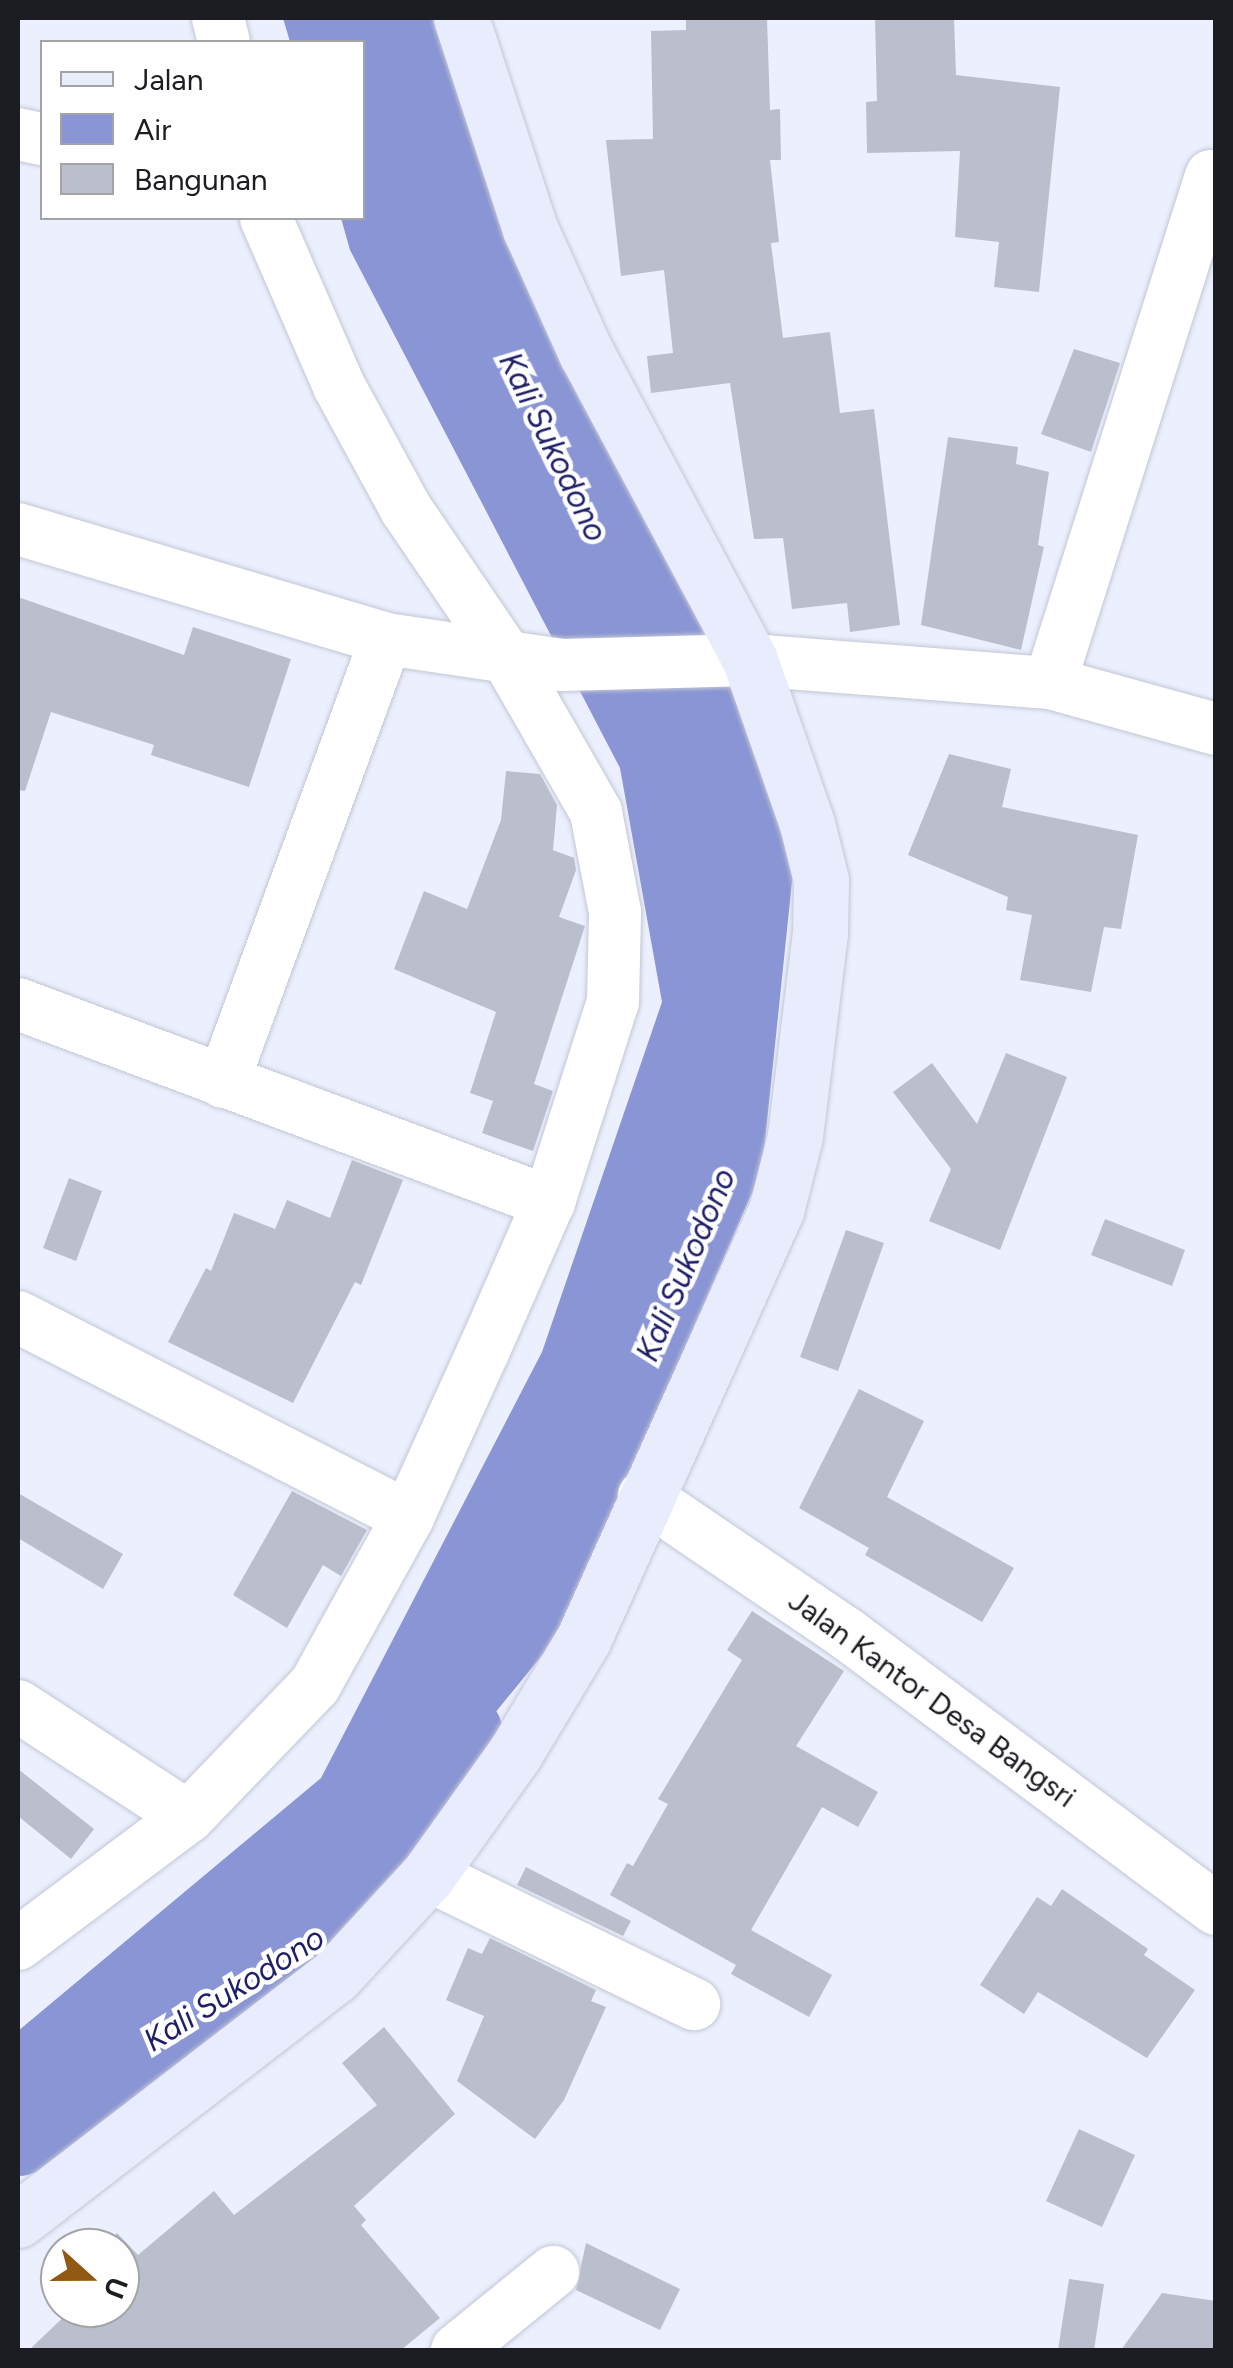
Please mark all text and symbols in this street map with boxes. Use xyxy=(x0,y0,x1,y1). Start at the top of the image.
legend xyxy=(40,40,365,220)
text: Jalan xyxy=(134,61,203,98)
text: Air xyxy=(134,111,171,148)
text: Bangunan xyxy=(134,161,268,198)
water label: Kali Sukodono xyxy=(491,346,615,548)
water label: Kali Sukodono xyxy=(628,1163,744,1367)
street label: Jalan Kantor Desa Bangsri xyxy=(782,1583,1082,1815)
water label: Kali Sukodono xyxy=(137,1918,331,2060)
north arrow xyxy=(40,2228,140,2328)
text: U xyxy=(97,2273,136,2303)

